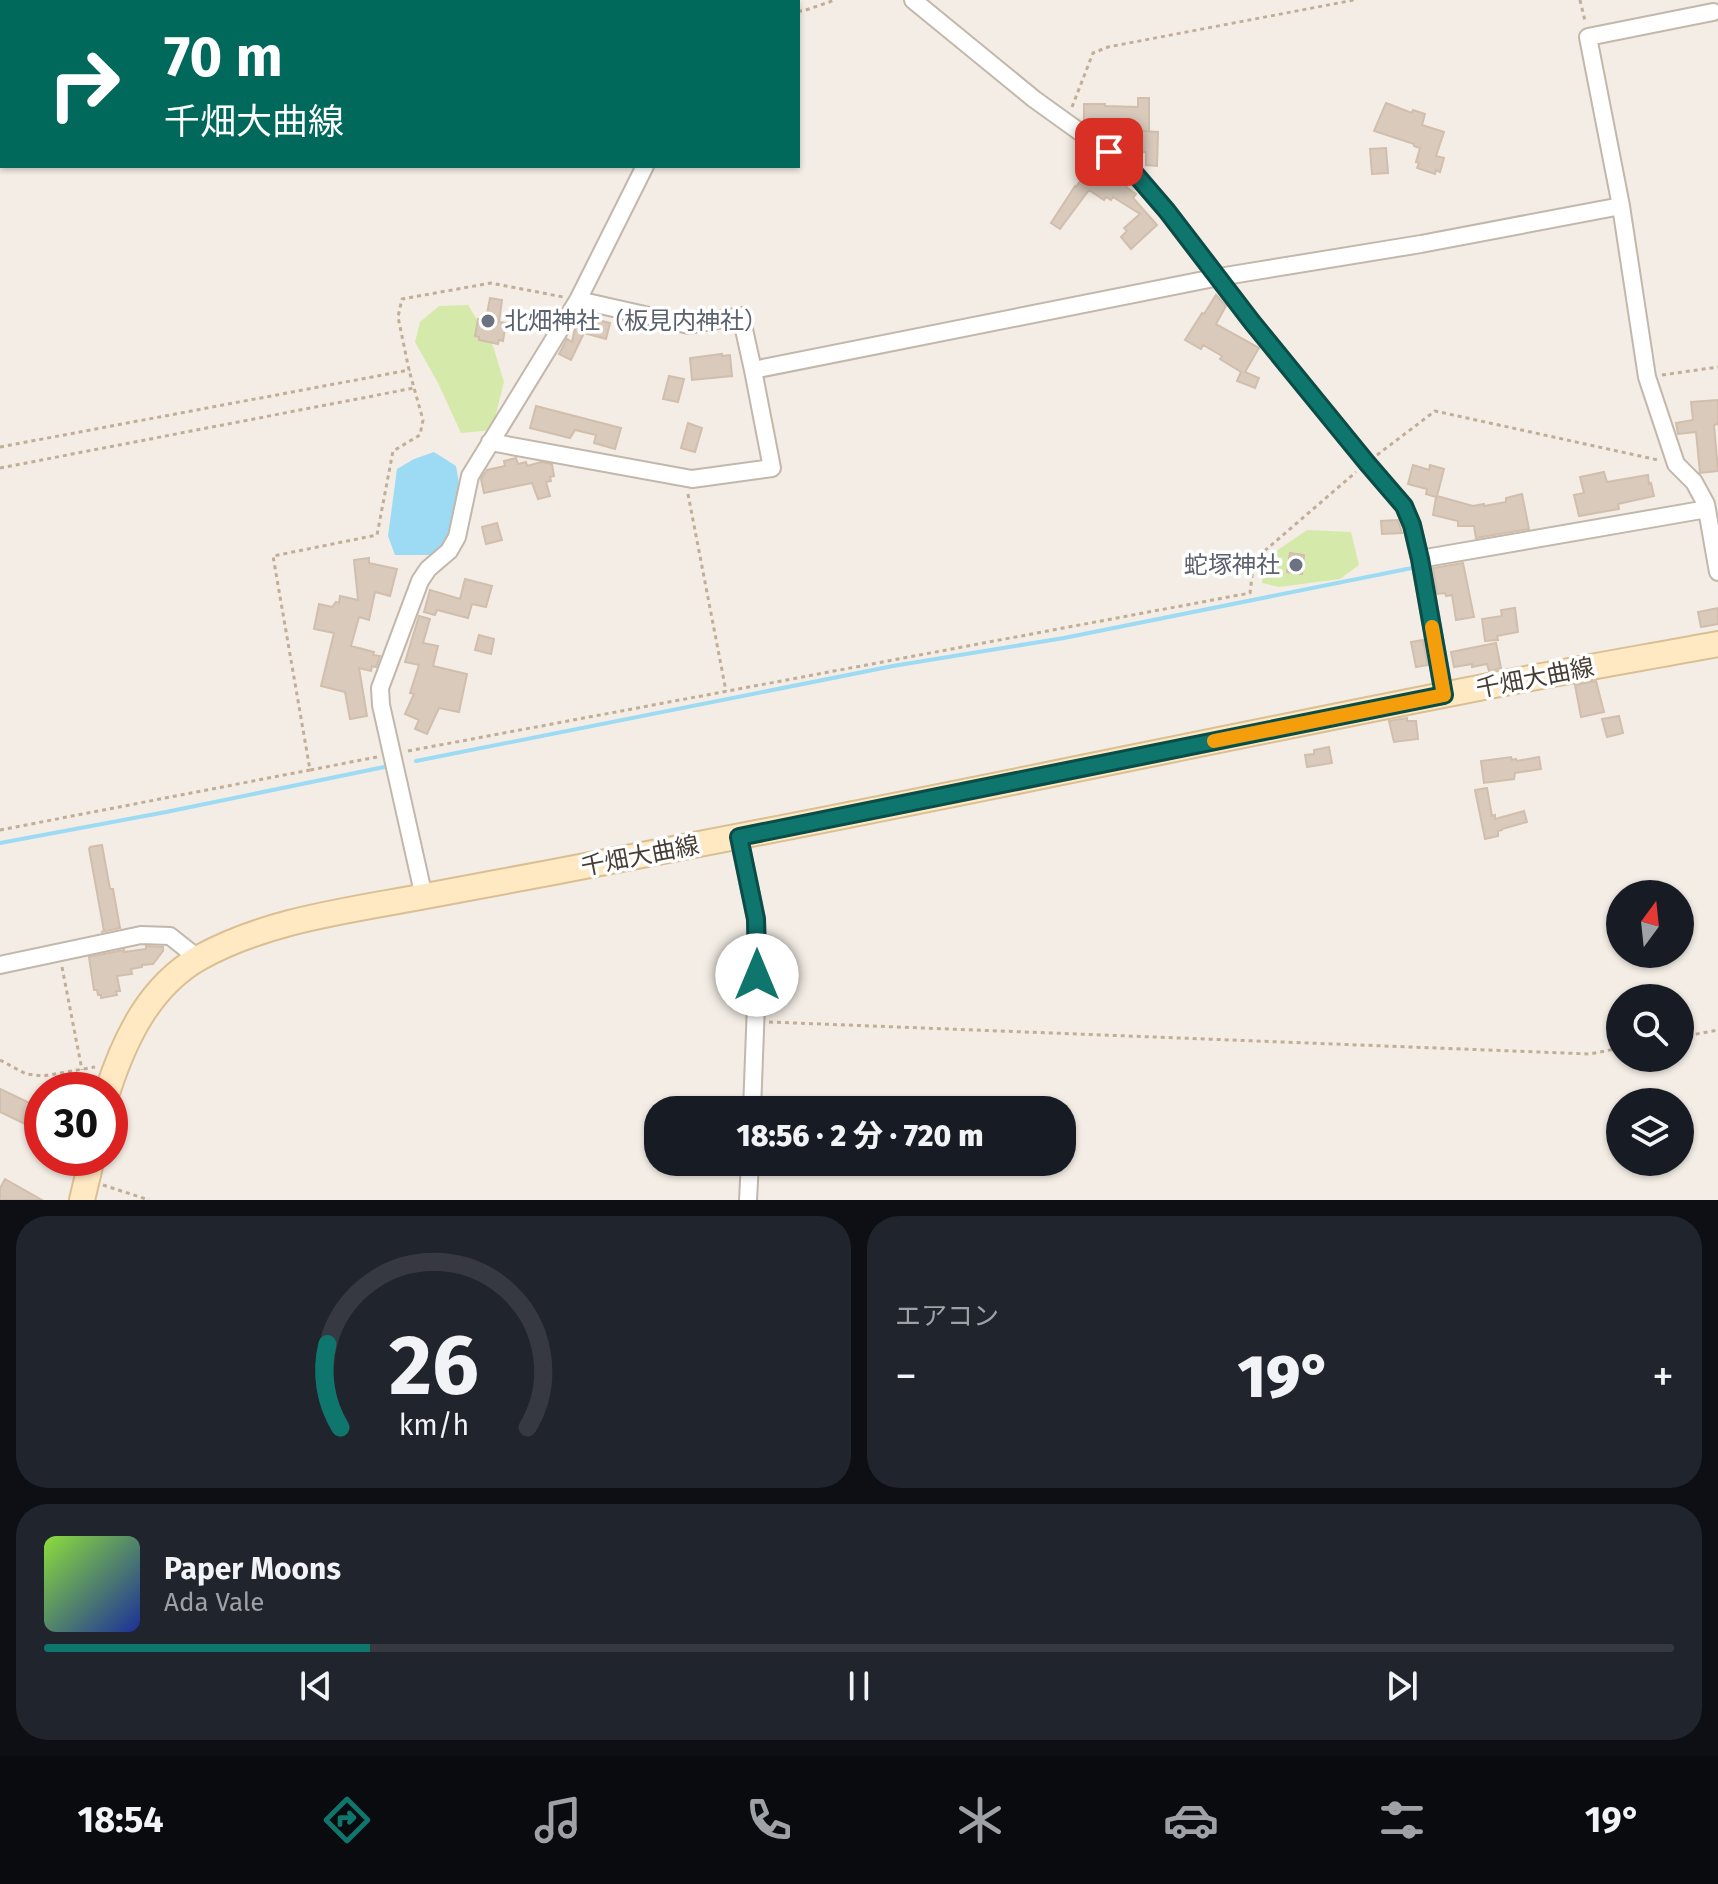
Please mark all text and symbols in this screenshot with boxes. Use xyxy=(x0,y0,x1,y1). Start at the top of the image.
text: 70 m xyxy=(164,24,283,91)
icon: right xyxy=(32,32,136,136)
text: 千畑大曲線 xyxy=(164,100,344,144)
pin xyxy=(1075,118,1143,186)
icon: arrive xyxy=(1087,130,1131,174)
place label: 北畑神社（板見内神社） xyxy=(504,307,768,335)
marker: 北畑神社（板見内神社） xyxy=(479,312,497,330)
place label: 蛇塚神社 xyxy=(1184,551,1280,579)
marker: 蛇塚神社 xyxy=(1287,556,1305,574)
street label: 千畑大曲線 xyxy=(1473,653,1597,703)
street label: 千畑大曲線 xyxy=(578,831,702,881)
north arrow xyxy=(1606,880,1694,968)
map controls xyxy=(1606,880,1694,1176)
position arrow xyxy=(715,933,799,1017)
button: search xyxy=(1606,984,1694,1072)
speed limit sign: 30 xyxy=(24,1072,128,1176)
button: layers xyxy=(1606,1088,1694,1176)
text: 18:56 · 2 分 · 720 m xyxy=(737,1118,983,1154)
text: エアコン xyxy=(895,1301,999,1332)
text: 26 xyxy=(389,1316,478,1416)
text: 19° xyxy=(1238,1341,1331,1413)
text: − xyxy=(895,1350,917,1403)
text: + xyxy=(1652,1350,1674,1403)
text: km/h xyxy=(398,1408,469,1443)
text: Paper Moons xyxy=(164,1551,341,1587)
text: Ada Vale xyxy=(164,1587,264,1618)
icon: previous xyxy=(294,1664,338,1708)
icon: pause xyxy=(837,1664,881,1708)
icon: next xyxy=(1380,1664,1424,1708)
icon: directions xyxy=(319,1792,375,1848)
icon: music xyxy=(530,1792,586,1848)
icon: phone xyxy=(741,1792,797,1848)
icon: climate xyxy=(952,1792,1008,1848)
icon: car xyxy=(1163,1792,1219,1848)
icon: filters xyxy=(1374,1792,1430,1848)
text: 18:54 xyxy=(78,1798,164,1842)
text: 19° xyxy=(1585,1798,1640,1842)

